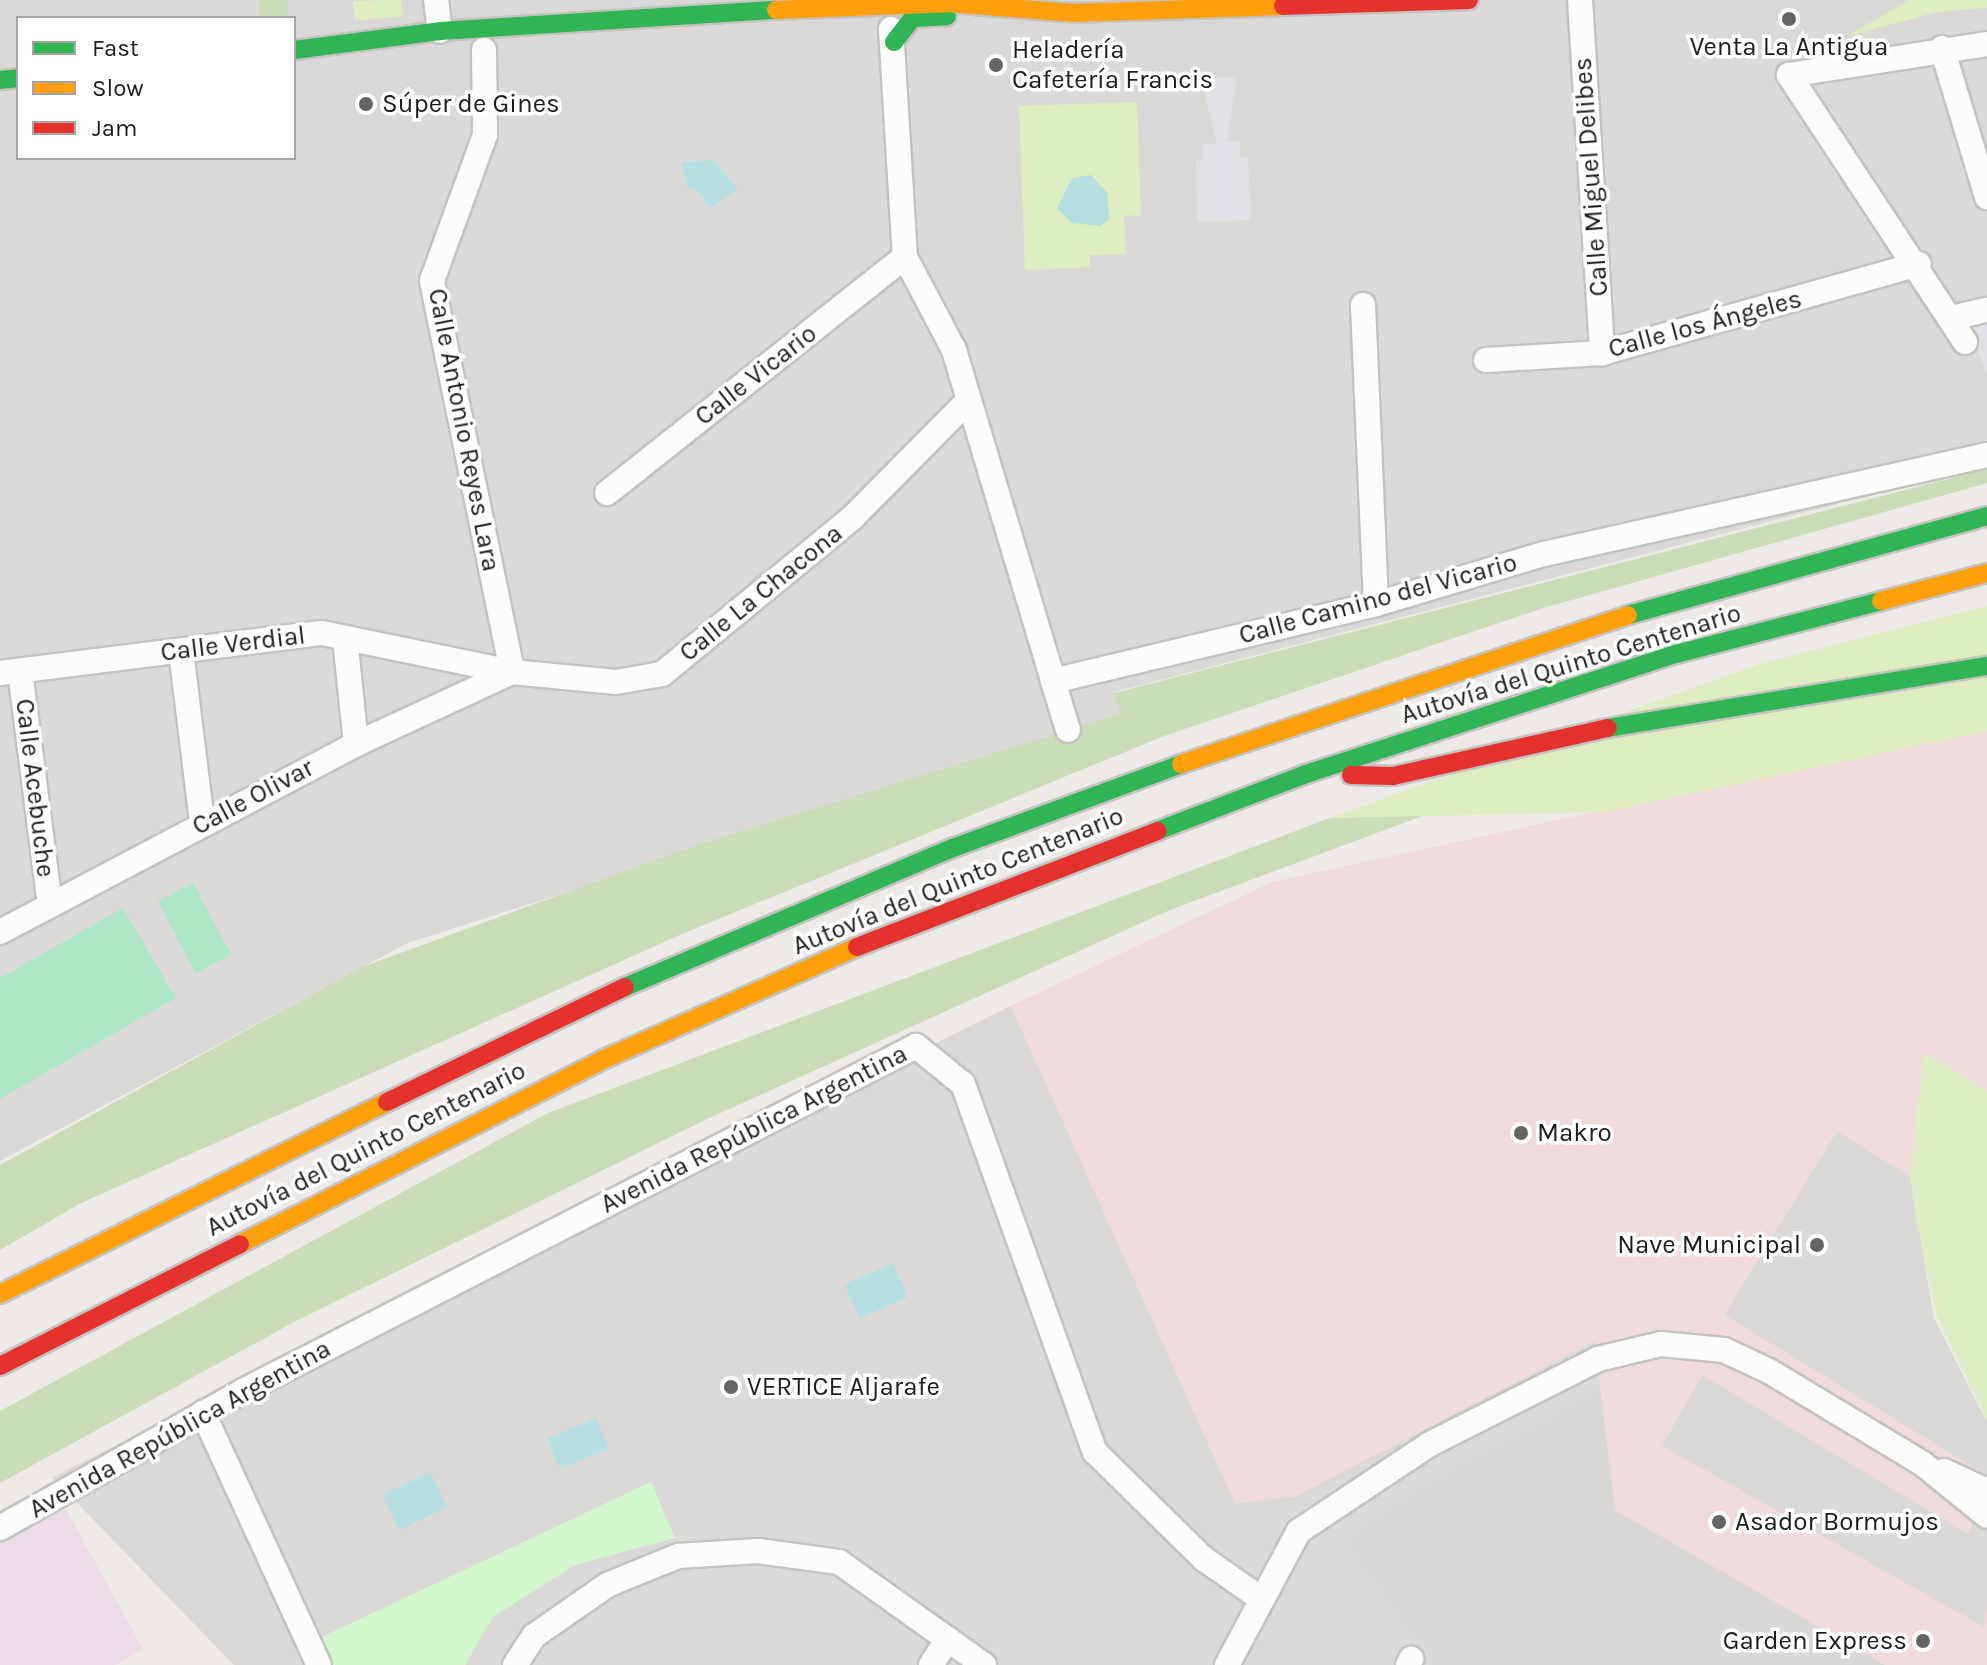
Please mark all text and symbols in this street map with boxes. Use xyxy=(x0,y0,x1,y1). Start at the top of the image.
marker: Venta La Antigua xyxy=(1780,10,1798,28)
legend xyxy=(16,16,296,160)
place label: Venta La Antigua xyxy=(1690,31,1888,63)
text: Fast xyxy=(92,34,139,62)
place label: Heladería Cafetería Francis xyxy=(1012,34,1213,96)
marker: Heladería Cafetería Francis xyxy=(987,56,1005,74)
street label: Calle Miguel Delibes xyxy=(1567,57,1615,297)
text: Slow xyxy=(92,74,144,102)
place label: Súper de Gines xyxy=(382,88,560,120)
marker: Súper de Gines xyxy=(357,95,375,113)
text: Jam xyxy=(92,114,137,142)
street label: Calle los Ángeles xyxy=(1605,283,1805,365)
street label: Calle Antonio Reyes Lara xyxy=(421,286,507,574)
street label: Calle Vicario xyxy=(689,318,823,432)
street label: Calle La Chacona xyxy=(673,518,849,668)
street label: Calle Camino del Vicario xyxy=(1236,547,1520,651)
street label: Autovía del Quinto Centenario xyxy=(1397,597,1745,731)
street label: Calle Verdial xyxy=(159,620,307,668)
street label: Calle Acebuche xyxy=(9,697,61,879)
street label: Calle Olivar xyxy=(187,752,319,842)
street label: Autovía del Quinto Centenario xyxy=(788,800,1128,962)
street label: Avenida República Argentina xyxy=(596,1038,912,1220)
street label: Autovía del Quinto Centenario xyxy=(201,1055,531,1243)
place label: Makro xyxy=(1537,1117,1612,1149)
marker: Makro xyxy=(1512,1124,1530,1142)
place label: Nave Municipal xyxy=(1617,1229,1801,1261)
marker: Nave Municipal xyxy=(1808,1236,1826,1254)
street label: Avenida República Argentina xyxy=(24,1333,336,1525)
place label: VERTICE Aljarafe xyxy=(747,1371,940,1403)
marker: VERTICE Aljarafe xyxy=(722,1378,740,1396)
place label: Asador Bormujos xyxy=(1735,1506,1939,1538)
marker: Asador Bormujos xyxy=(1710,1513,1728,1531)
place label: Garden Express xyxy=(1723,1625,1907,1657)
marker: Garden Express xyxy=(1914,1632,1932,1650)

